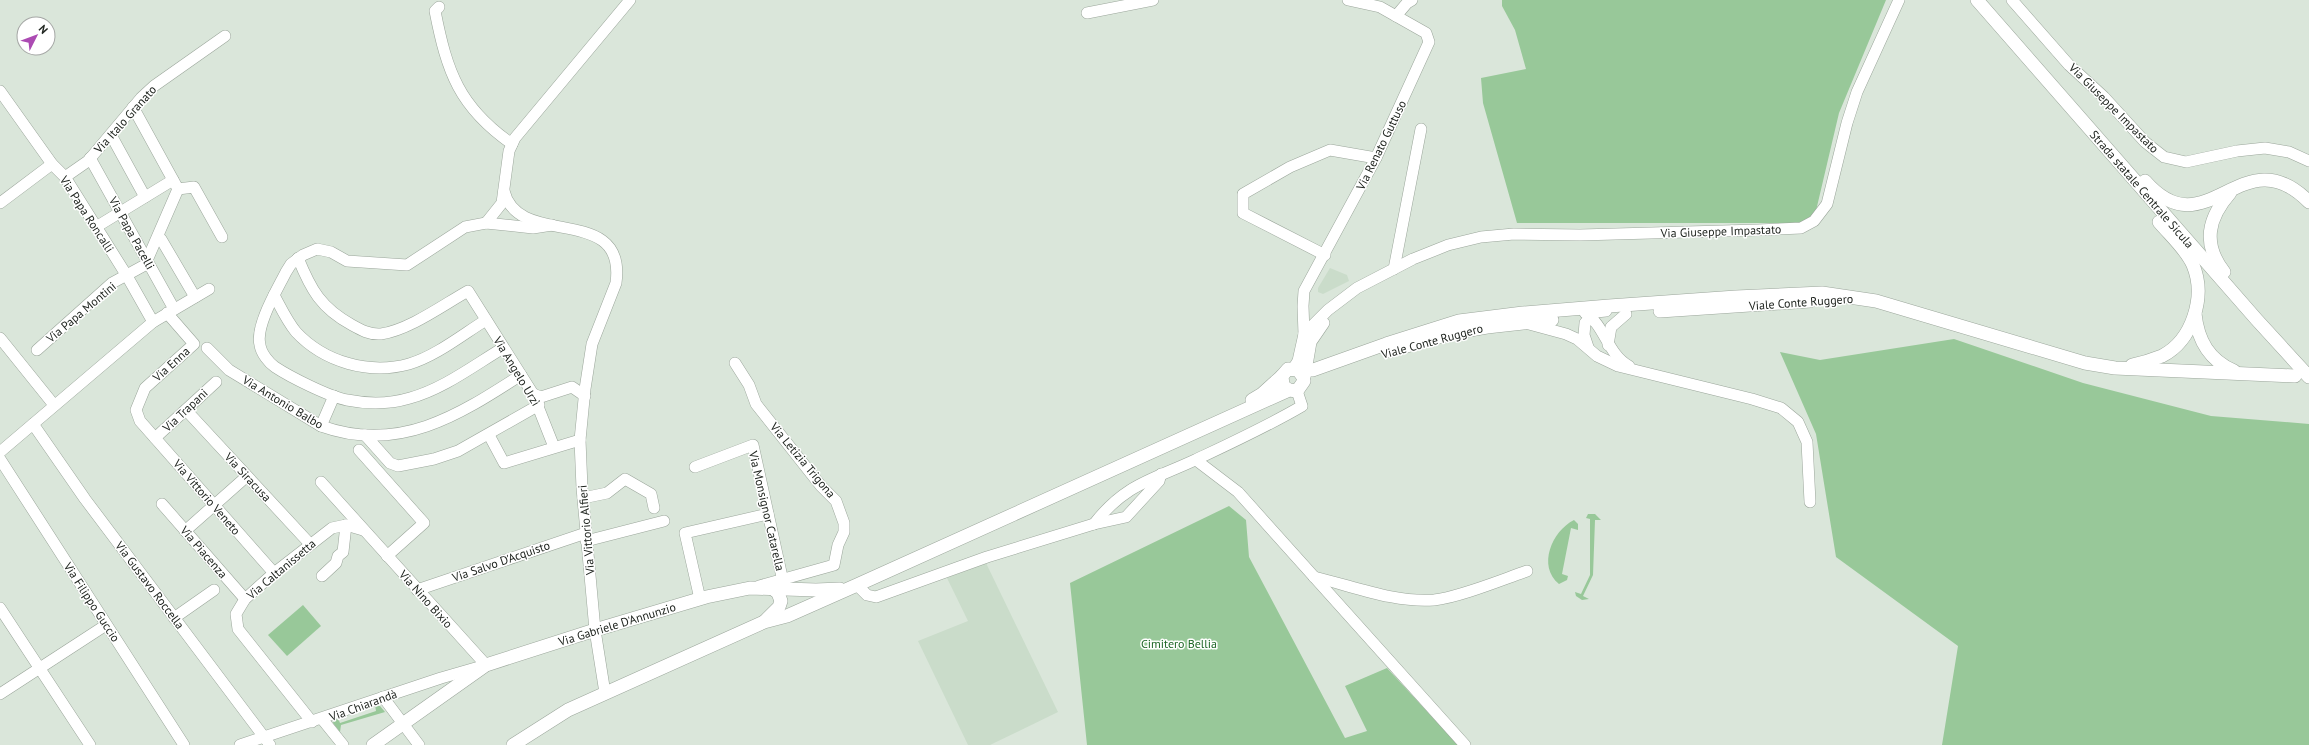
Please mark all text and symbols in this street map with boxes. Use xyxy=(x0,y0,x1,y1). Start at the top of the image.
north arrow xyxy=(16,16,56,56)
text: N xyxy=(36,22,51,37)
street label: Via Giuseppe Impastato xyxy=(2065,59,2162,156)
street label: Via Italo Granato xyxy=(90,82,159,157)
street label: Via Renato Guttuso xyxy=(1352,98,1409,193)
street label: Strada statale Centrale Sicula xyxy=(2087,127,2197,251)
street label: Via Papa Roncalli xyxy=(56,172,117,255)
street label: Via Papa Pacelli xyxy=(105,193,158,272)
street label: Via Giuseppe Impastato xyxy=(1659,221,1782,241)
street label: Via Papa Montini xyxy=(42,278,119,346)
street label: Viale Conte Ruggero xyxy=(1747,291,1854,313)
street label: Viale Conte Ruggero xyxy=(1379,320,1484,362)
street label: Via Angelo Urzì xyxy=(490,333,544,409)
street label: Via Enna xyxy=(149,343,193,385)
street label: Via Antonio Balbo xyxy=(239,371,326,432)
street label: Via Trapani xyxy=(158,385,211,435)
street label: Via Letizia Trigona xyxy=(767,419,839,501)
street label: Via Siracusa xyxy=(221,449,275,505)
street label: Via Monsignor Catarella xyxy=(746,449,788,572)
street label: Via Vittorio Veneto xyxy=(169,455,244,538)
street label: Via Vittorio Alfieri xyxy=(575,484,597,577)
street label: Via Piacenza xyxy=(177,522,231,581)
street label: Via Caltanissetta xyxy=(243,536,319,603)
street label: Via Gustavo Roccella xyxy=(112,537,188,632)
street label: Via Salvo D'Acquisto xyxy=(449,537,552,585)
street label: Via Filippo Guccio xyxy=(60,559,123,645)
street label: Via Nino Bixio xyxy=(395,566,456,631)
street label: Via Gabriele D'Annunzio xyxy=(556,599,677,649)
park label: Cimitero Bellia xyxy=(1141,636,1217,651)
street label: Via Chiarandà xyxy=(326,686,399,724)

